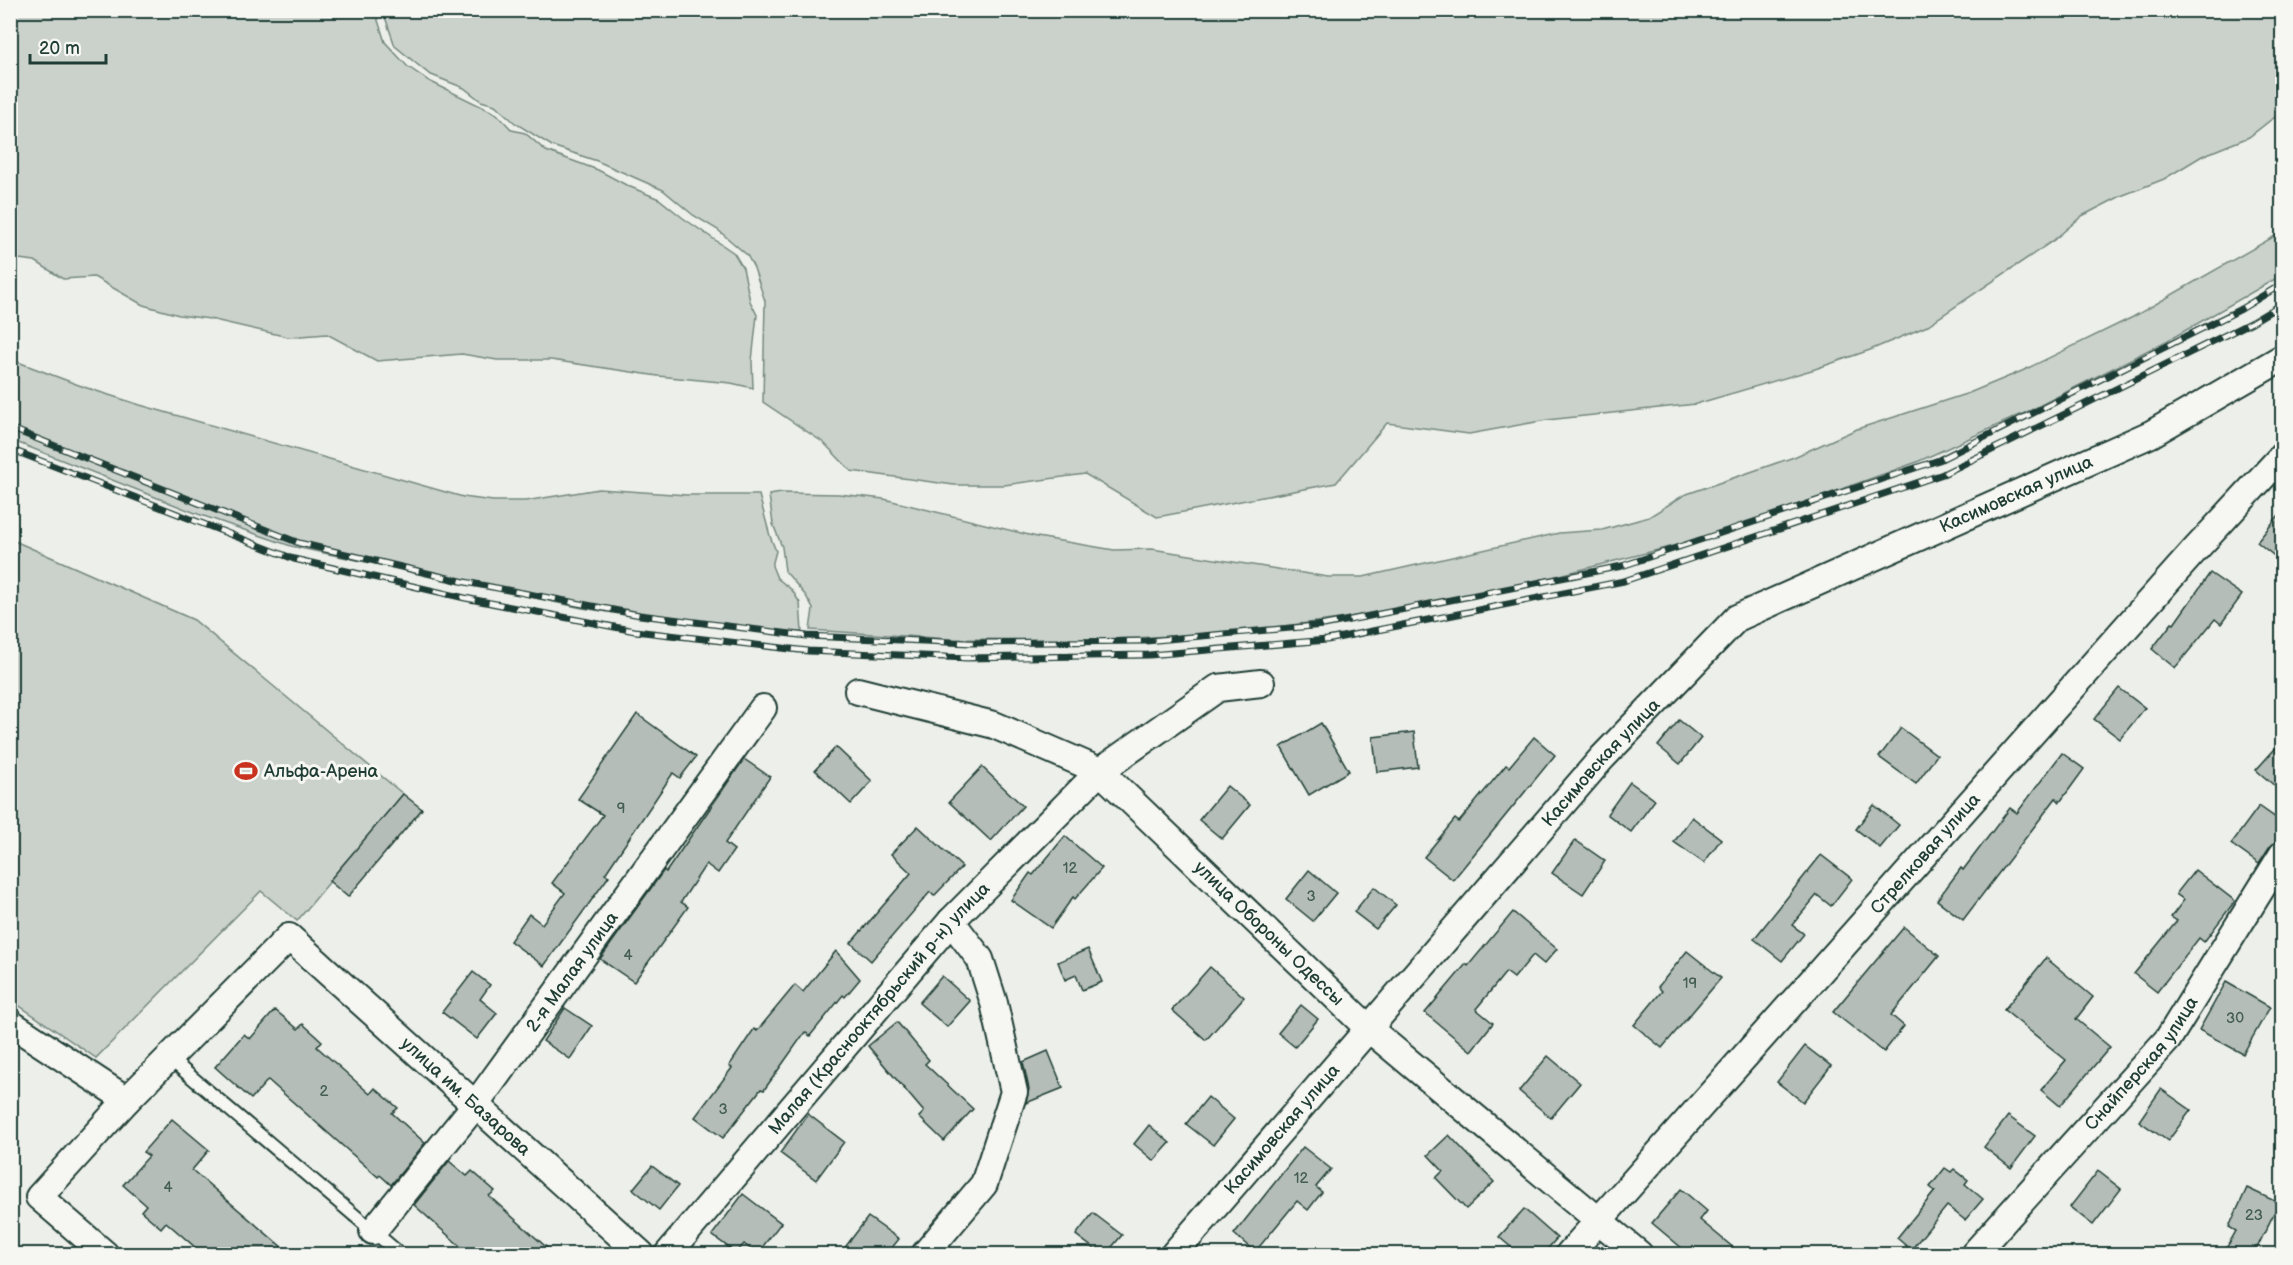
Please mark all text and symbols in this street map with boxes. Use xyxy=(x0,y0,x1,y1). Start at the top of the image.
scale bar xyxy=(30,27,106,65)
text: 20 m xyxy=(39,38,80,59)
street label: Касимовская улица xyxy=(1936,451,2096,538)
street label: Касимовская улица xyxy=(1538,694,1665,831)
sports icon: Альфа-Арена xyxy=(233,758,259,784)
place label: Альфа-Арена xyxy=(263,761,379,782)
street label: Стрелковая улица xyxy=(1866,789,1985,918)
house number: 9 xyxy=(617,799,625,818)
street label: улица Обороны Одессы xyxy=(1190,857,1348,1010)
house number: 12 xyxy=(1063,859,1077,878)
street label: Малая (Краснооктябрьский р-н) улица xyxy=(764,878,995,1139)
house number: 3 xyxy=(1306,887,1316,906)
street label: 2-я Малая улица xyxy=(522,907,623,1036)
house number: 4 xyxy=(623,946,633,965)
house number: 19 xyxy=(1683,974,1697,993)
street label: Снайперская улица xyxy=(2081,993,2203,1135)
house number: 30 xyxy=(2226,1009,2244,1028)
street label: улица им. Базарова xyxy=(397,1033,535,1161)
street label: Касимовская улица xyxy=(1220,1060,1344,1199)
house number: 2 xyxy=(320,1082,329,1101)
house number: 3 xyxy=(718,1100,728,1119)
house number: 12 xyxy=(1294,1169,1308,1188)
house number: 4 xyxy=(163,1178,173,1197)
house number: 23 xyxy=(2245,1206,2263,1225)

